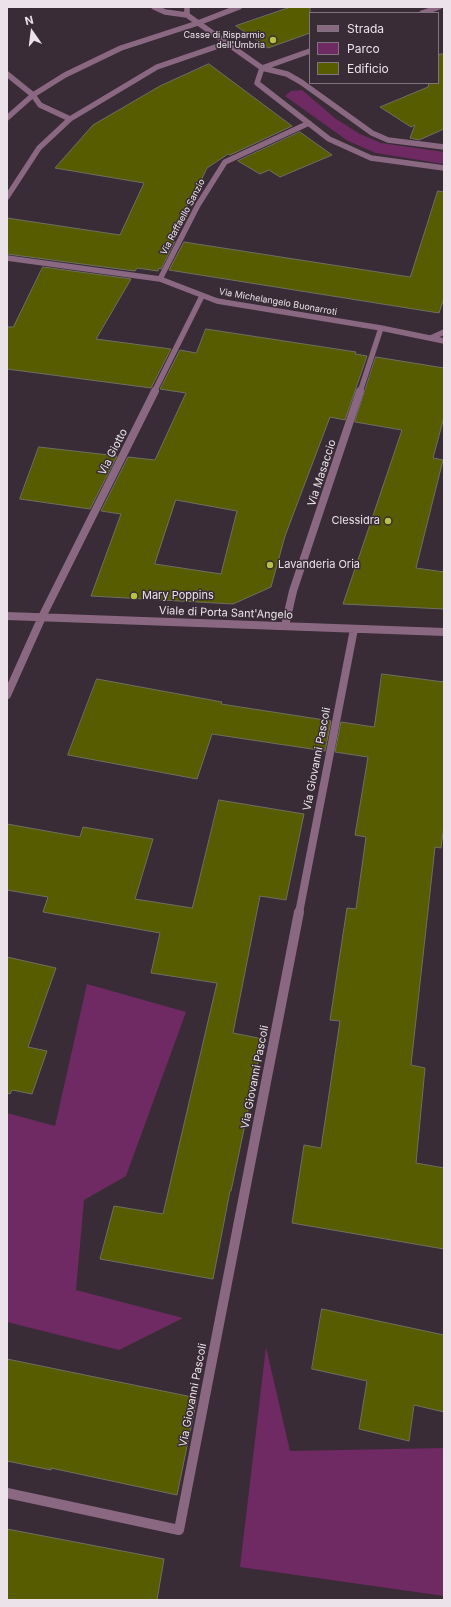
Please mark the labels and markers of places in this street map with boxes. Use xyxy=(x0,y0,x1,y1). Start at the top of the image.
place label: Casse di Risparmio dell'Umbria xyxy=(184,30,265,51)
marker: Casse di Risparmio dell'Umbria xyxy=(268,35,278,45)
place label: Clessidra xyxy=(332,514,380,528)
marker: Clessidra xyxy=(383,516,393,526)
place label: Lavanderia Oria xyxy=(278,558,360,572)
marker: Lavanderia Oria xyxy=(265,560,275,570)
place label: Mary Poppins xyxy=(142,589,214,603)
marker: Mary Poppins xyxy=(129,591,139,601)

